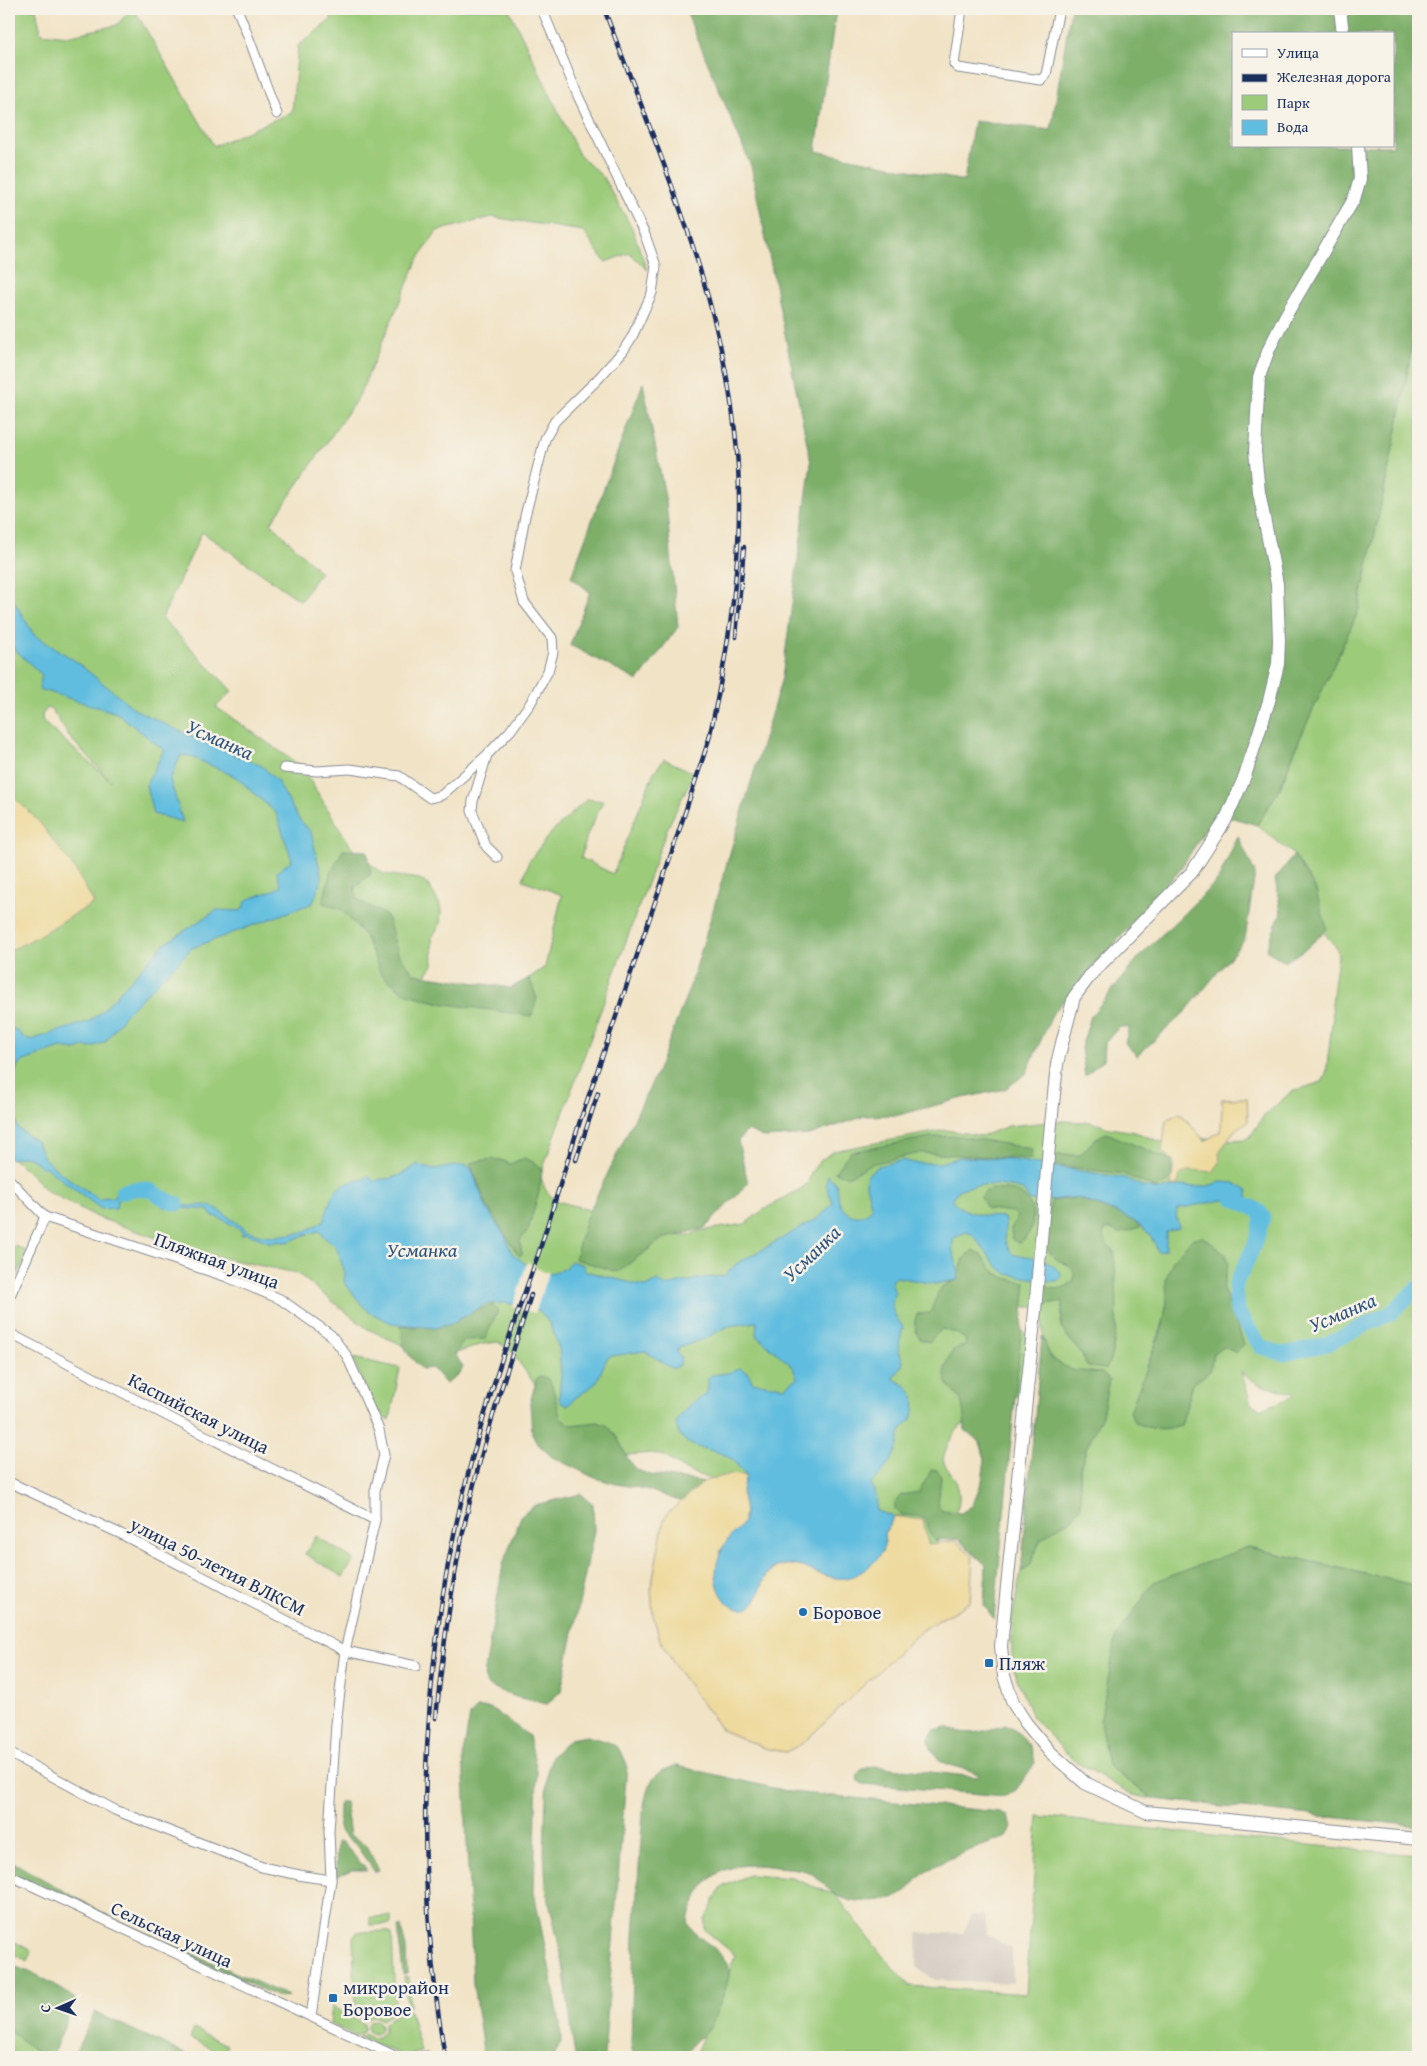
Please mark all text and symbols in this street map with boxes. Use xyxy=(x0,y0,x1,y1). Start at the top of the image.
legend xyxy=(1232,32,1394,148)
text: Улица xyxy=(1277,42,1320,63)
text: Железная дорога xyxy=(1276,66,1392,87)
text: Парк xyxy=(1277,92,1310,113)
text: Вода xyxy=(1277,116,1309,137)
water label: Усманка xyxy=(182,711,259,767)
water label: Усманка xyxy=(776,1218,847,1288)
street label: Пляжная улица xyxy=(150,1224,284,1296)
water label: Усманка xyxy=(387,1235,458,1264)
water label: Усманка xyxy=(1304,1285,1381,1339)
street label: Каспийская улица xyxy=(124,1365,274,1461)
street label: улица 50-летия ВЛКСМ xyxy=(124,1509,311,1622)
place label: Боровое xyxy=(813,1598,881,1626)
marker: Боровое xyxy=(797,1606,809,1618)
place label: Пляж xyxy=(999,1649,1045,1677)
marker: Пляж xyxy=(983,1657,995,1669)
street label: Сельская улица xyxy=(107,1894,237,1974)
place label: микрорайон Боровое xyxy=(343,1973,449,2023)
north arrow xyxy=(32,1984,82,2034)
marker: микрорайон Боровое xyxy=(327,1992,339,2004)
text: С xyxy=(35,2004,55,2013)

